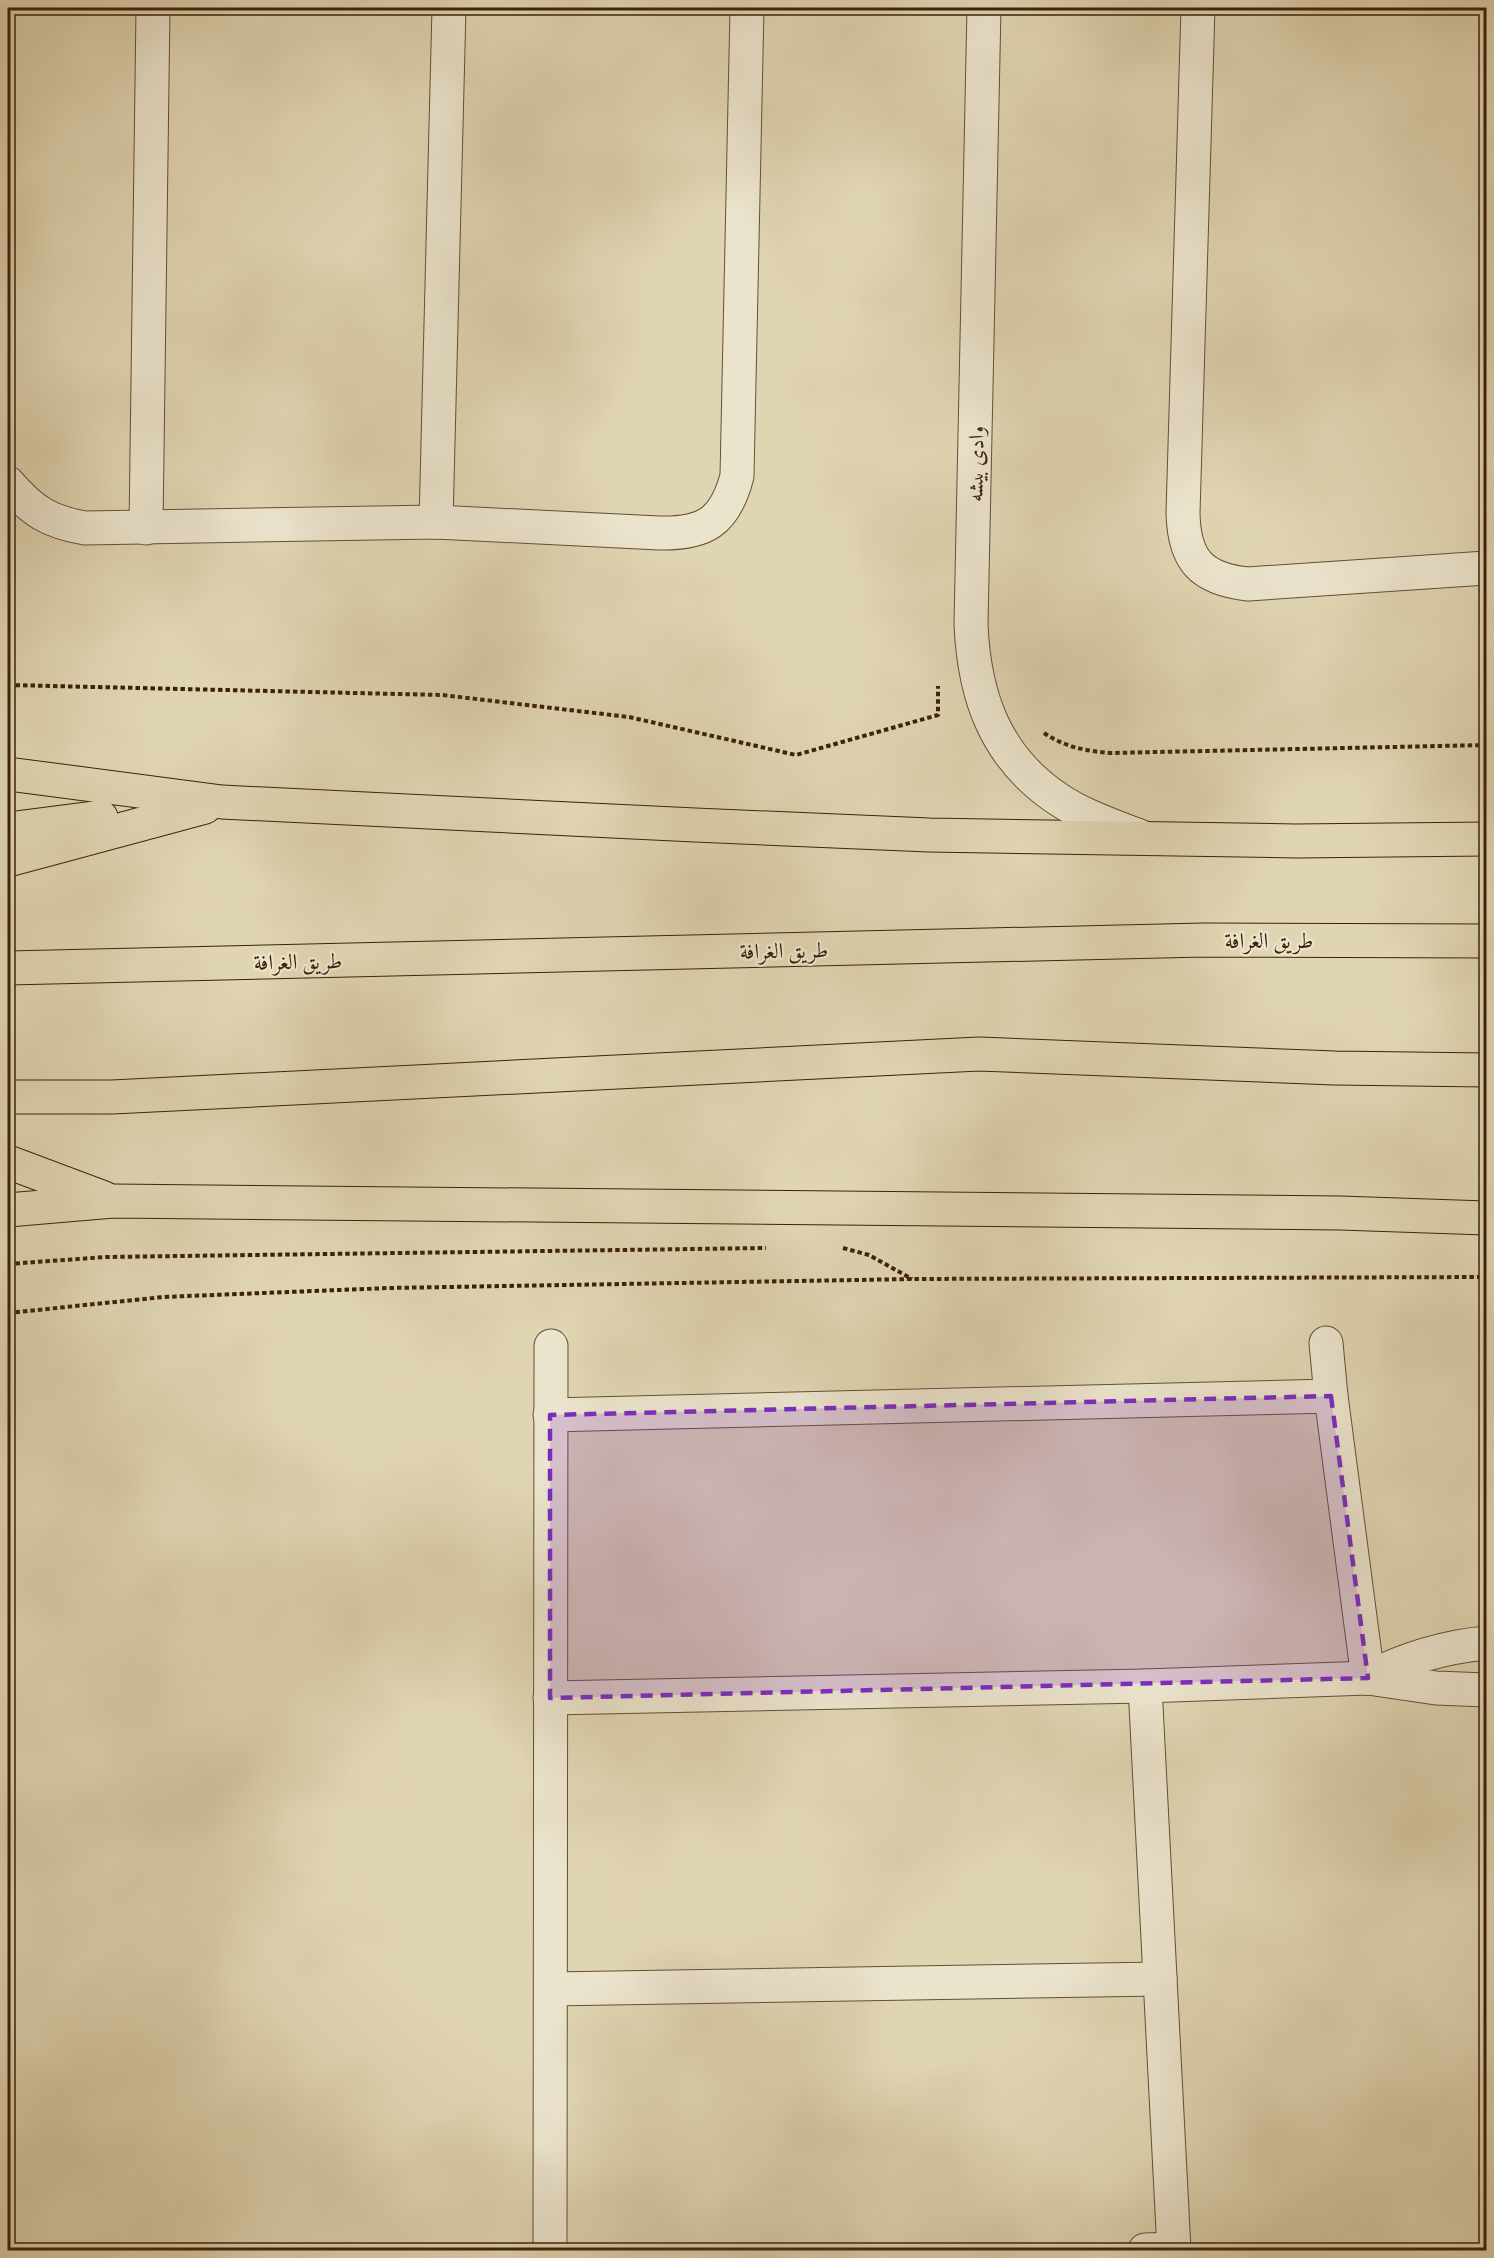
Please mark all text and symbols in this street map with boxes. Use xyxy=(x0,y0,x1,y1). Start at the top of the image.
street label: وادى بيشه xyxy=(962,426,992,502)
street label: طريق الغرافة xyxy=(1225,928,1313,956)
street label: طريق الغرافة xyxy=(739,937,829,967)
street label: طريق الغرافة xyxy=(253,948,343,978)

